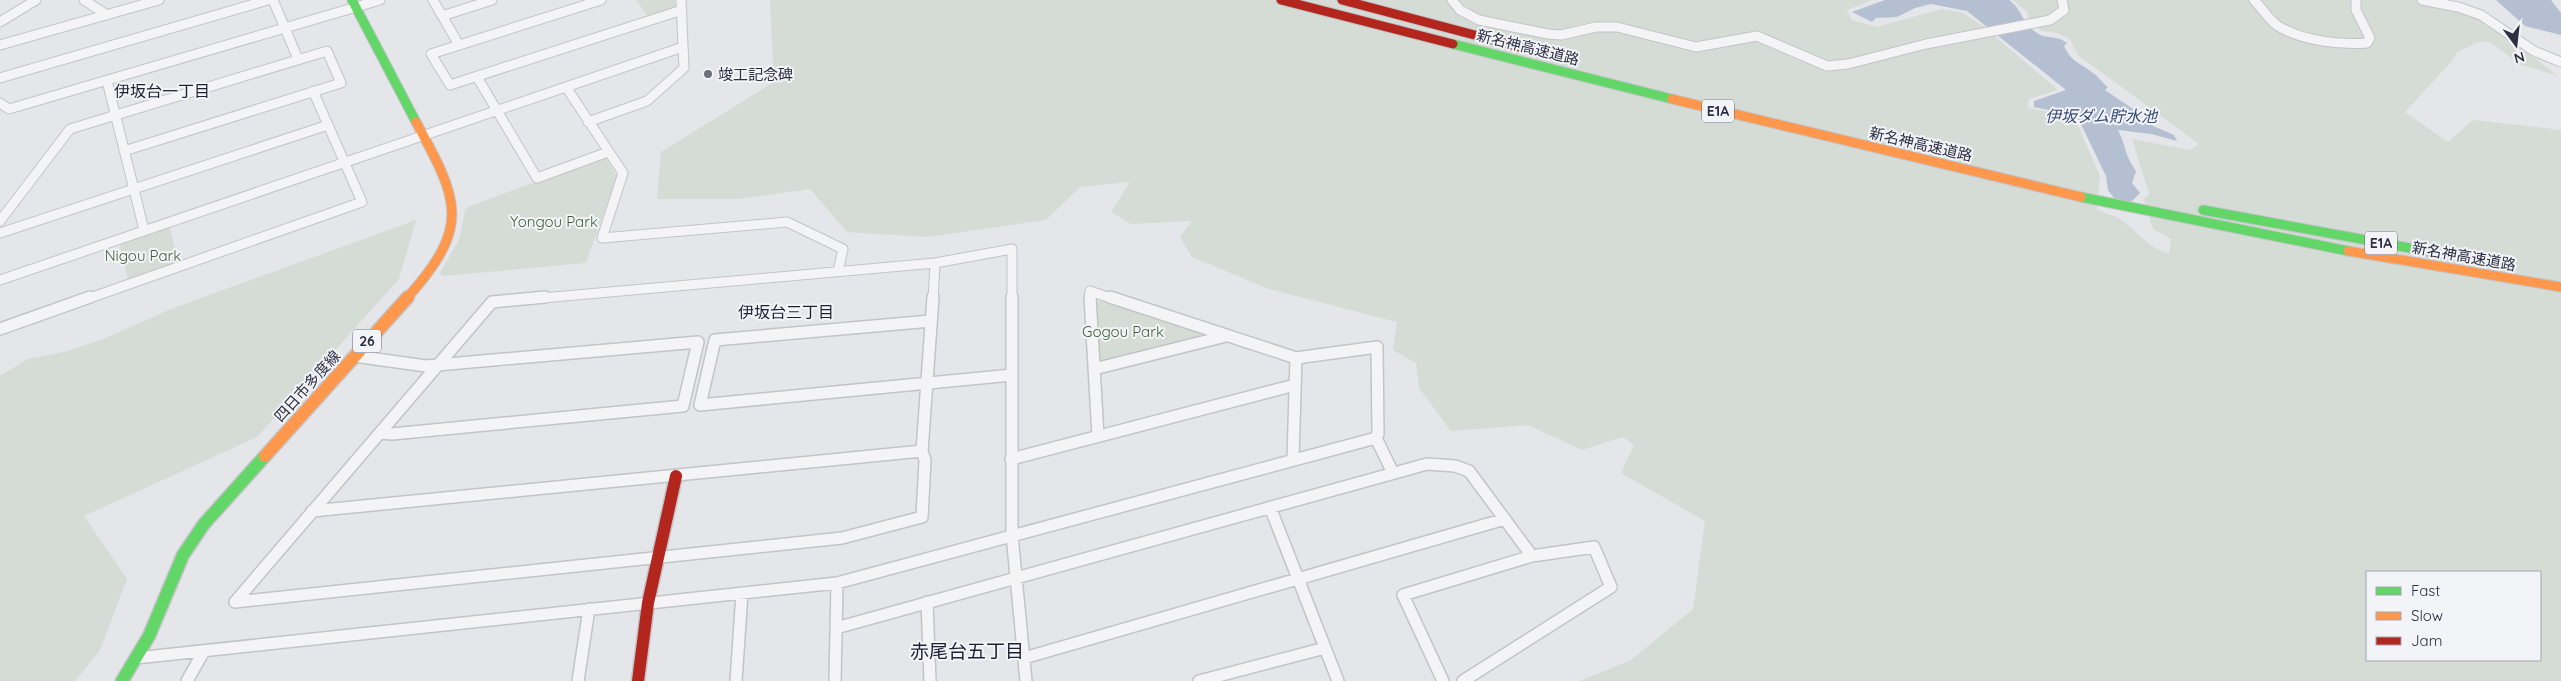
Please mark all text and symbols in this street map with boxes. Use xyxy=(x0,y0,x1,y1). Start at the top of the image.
north arrow xyxy=(2491,20,2541,70)
street label: 新名神高速道路 xyxy=(1475,25,1581,69)
text: N xyxy=(2512,48,2527,68)
place label: 竣工記念碑 xyxy=(718,65,793,84)
marker: 竣工記念碑 xyxy=(702,68,714,80)
district label: 伊坂台一丁目 xyxy=(114,81,210,101)
road number: E1A xyxy=(1702,100,1734,122)
water label: 伊坂ダム貯水池 xyxy=(2045,106,2159,126)
street label: 新名神高速道路 xyxy=(1868,123,1974,165)
park label: Yongou Park xyxy=(510,212,598,231)
road number: E1A xyxy=(2365,232,2397,254)
street label: 新名神高速道路 xyxy=(2411,238,2517,274)
park label: Nigou Park xyxy=(105,246,181,265)
district label: 伊坂台三丁目 xyxy=(738,302,834,322)
park label: Gogou Park xyxy=(1082,322,1164,341)
road number: 26 xyxy=(353,330,381,352)
street label: 四日市多度線 xyxy=(270,346,344,426)
legend xyxy=(2366,571,2541,661)
text: Fast xyxy=(2411,581,2440,600)
text: Slow xyxy=(2411,606,2443,625)
text: Jam xyxy=(2411,631,2442,650)
district label: 赤尾台五丁目 xyxy=(910,639,1024,663)

